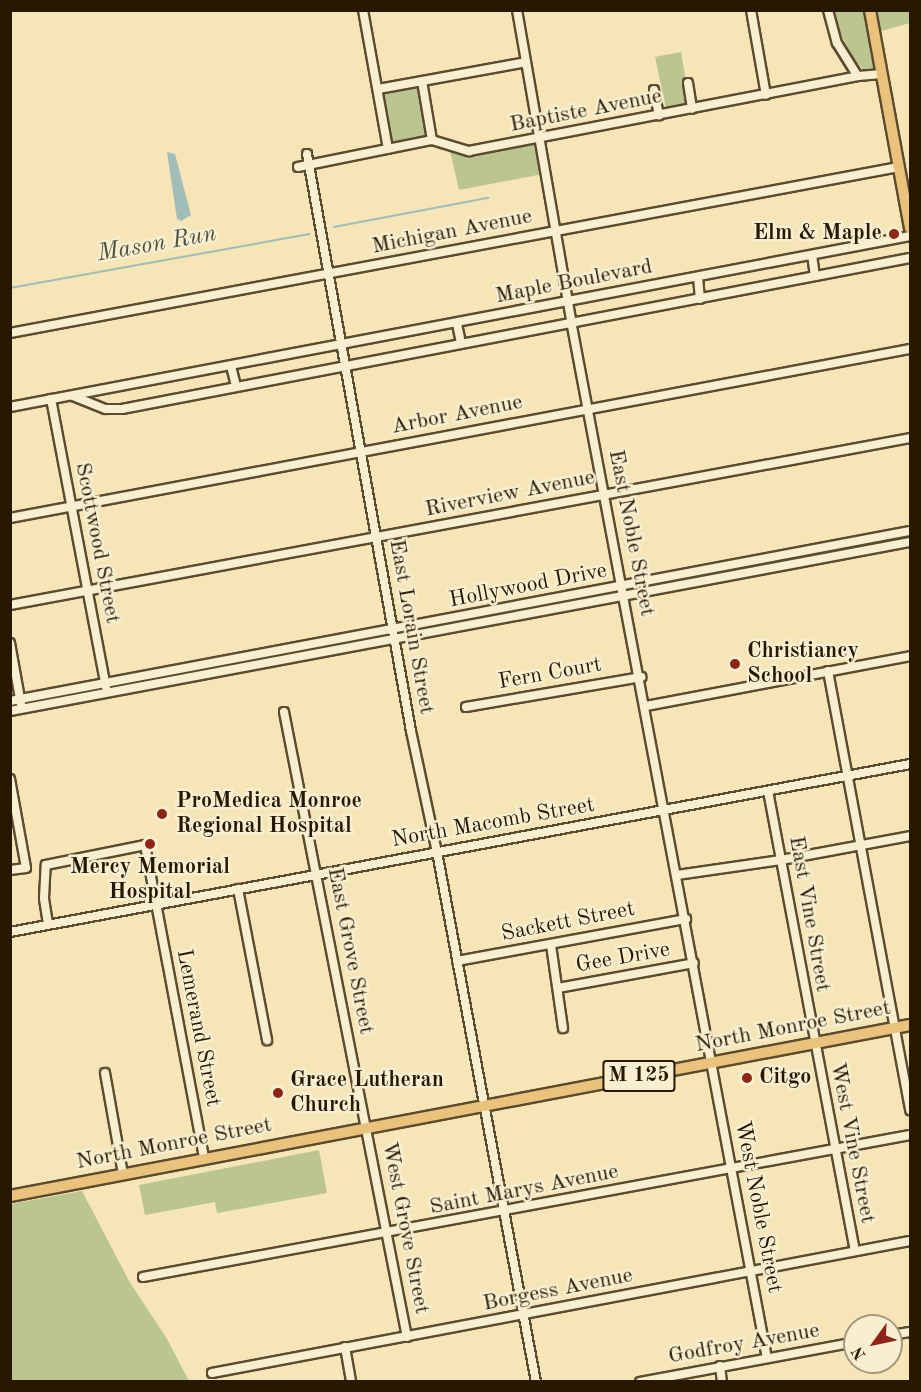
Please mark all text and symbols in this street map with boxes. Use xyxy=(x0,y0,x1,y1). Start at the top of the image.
street label: Baptiste Avenue xyxy=(508,83,664,139)
street label: Michigan Avenue xyxy=(370,204,534,260)
water label: Mason Run xyxy=(95,220,219,270)
place label: Elm & Maple xyxy=(753,221,882,247)
marker: Elm & Maple xyxy=(887,227,901,241)
street label: Maple Boulevard xyxy=(493,254,655,310)
street label: Arbor Avenue xyxy=(389,389,525,441)
street label: East Noble Street xyxy=(602,447,660,619)
street label: Scottwood Street xyxy=(68,460,126,626)
street label: Riverview Avenue xyxy=(423,465,597,523)
street label: East Lorain Street xyxy=(383,537,439,717)
street label: Hollywood Drive xyxy=(447,558,609,614)
place label: Christiancy School xyxy=(747,638,859,690)
street label: Fern Court xyxy=(496,652,604,696)
marker: Christiancy School xyxy=(728,657,742,671)
place label: ProMedica Monroe Regional Hospital xyxy=(176,788,362,840)
street label: North Macomb Street xyxy=(389,792,597,854)
marker: ProMedica Monroe Regional Hospital xyxy=(153,805,171,823)
street label: East Vine Street xyxy=(782,834,836,994)
marker: Mercy Memorial Hospital xyxy=(143,837,157,851)
place label: Mercy Memorial Hospital xyxy=(70,854,230,906)
street label: East Grove Street xyxy=(321,865,379,1037)
street label: Sackett Street xyxy=(499,896,637,948)
street label: Gee Drive xyxy=(574,937,672,979)
street label: Lemerand Street xyxy=(170,947,226,1109)
street label: North Monroe Street xyxy=(693,995,893,1059)
road number: M 125 xyxy=(602,1058,676,1094)
street label: West Vine Street xyxy=(823,1060,881,1226)
place label: Citgo xyxy=(759,1065,811,1091)
place label: Grace Lutheran Church xyxy=(290,1067,444,1118)
marker: Citgo xyxy=(740,1071,754,1085)
marker: Grace Lutheran Church xyxy=(271,1086,285,1100)
street label: North Monroe Street xyxy=(74,1112,274,1176)
street label: West Noble Street xyxy=(728,1119,788,1295)
street label: West Grove Street xyxy=(375,1140,435,1316)
street label: Saint Marys Avenue xyxy=(427,1159,621,1221)
street label: Borgess Avenue xyxy=(481,1263,635,1317)
north arrow xyxy=(843,1314,903,1374)
street label: Godfroy Avenue xyxy=(666,1318,822,1370)
text: N xyxy=(850,1343,870,1362)

